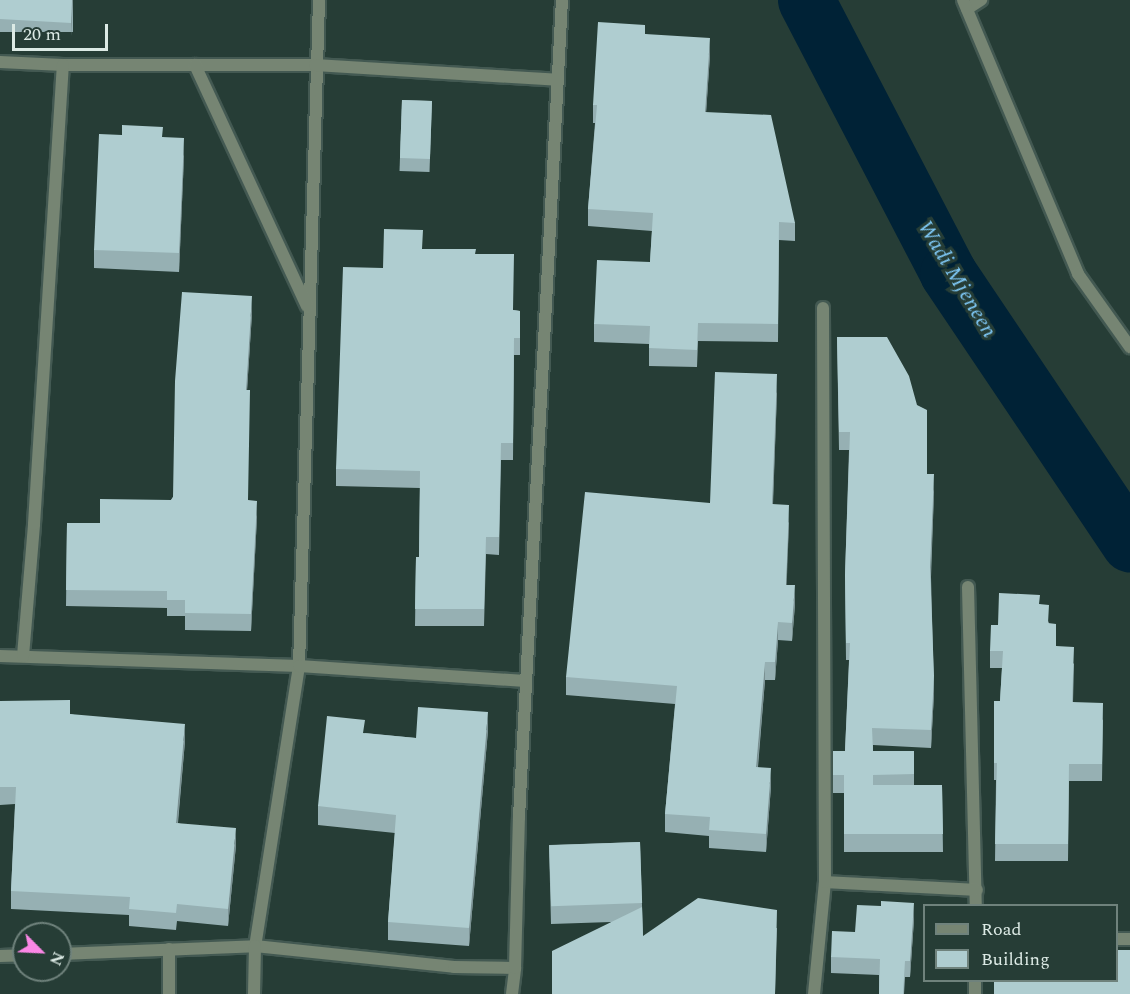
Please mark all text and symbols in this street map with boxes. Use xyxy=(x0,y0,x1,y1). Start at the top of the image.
scale bar xyxy=(15,12,111,50)
text: 20 m xyxy=(23,21,61,48)
water label: Wadi Mjeneen xyxy=(912,215,1002,343)
legend xyxy=(923,904,1118,982)
text: Road xyxy=(981,916,1022,943)
north arrow xyxy=(12,922,72,982)
text: Building xyxy=(981,946,1050,973)
text: N xyxy=(43,948,70,969)

